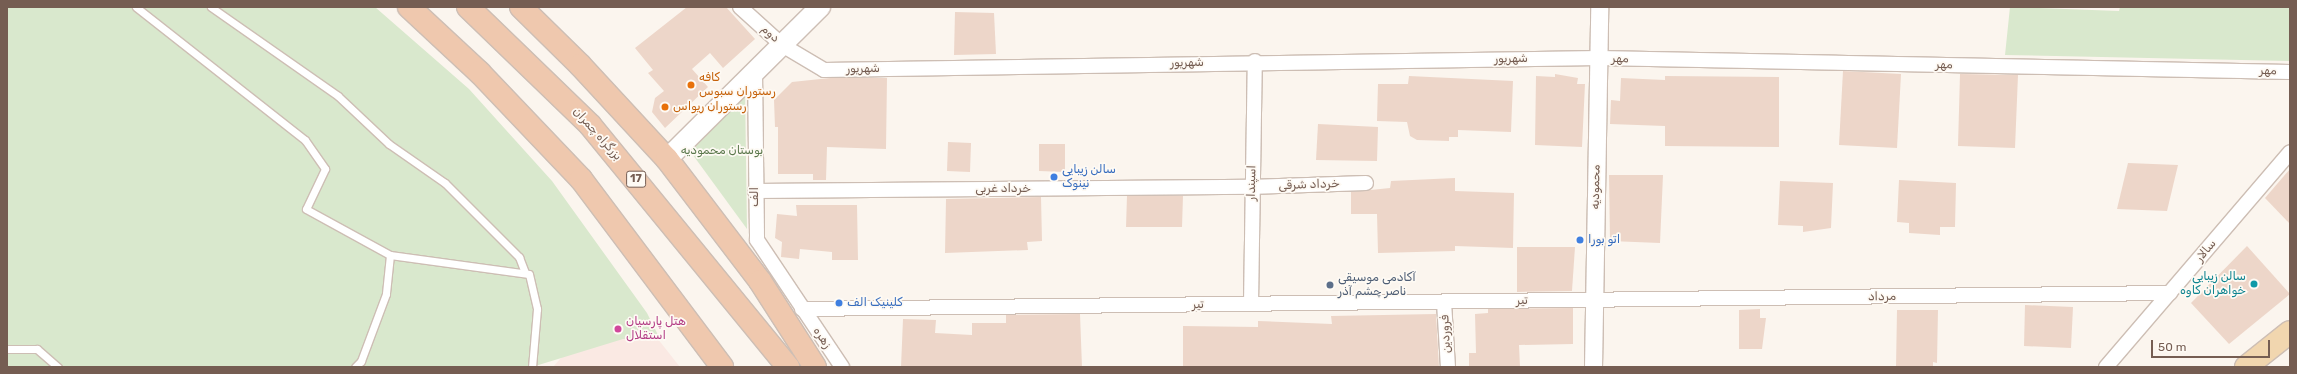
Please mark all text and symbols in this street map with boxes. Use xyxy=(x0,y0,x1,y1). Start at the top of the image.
street label: دوم xyxy=(758,22,782,46)
street label: شهریور xyxy=(1494,52,1528,66)
street label: مهر xyxy=(1611,52,1629,66)
street label: شهریور xyxy=(1170,56,1204,70)
street label: مهر xyxy=(1935,58,1953,72)
street label: شهریور xyxy=(846,62,880,76)
street label: مهر xyxy=(2259,64,2277,78)
place label: کافه رستوران سبوس xyxy=(699,71,776,99)
marker: کافه رستوران سبوس xyxy=(686,80,696,90)
place label: رستوران ریواس xyxy=(673,100,746,114)
marker: رستوران ریواس xyxy=(660,102,670,112)
street label: بزرگراه چمران xyxy=(569,104,625,164)
park label: بوستان محمودیه xyxy=(681,144,763,158)
place label: سالن زیبایی نینوک xyxy=(1062,163,1116,191)
street label: اسپندار xyxy=(1244,165,1260,201)
street label: محمودیه xyxy=(1588,165,1604,209)
road number: 17 xyxy=(626,170,646,188)
marker: سالن زیبایی نینوک xyxy=(1049,172,1059,182)
street label: خرداد شرقی xyxy=(1278,177,1340,193)
street label: خرداد غربی xyxy=(975,182,1031,196)
street label: الف xyxy=(748,187,762,207)
place label: اتو بورا xyxy=(1588,233,1620,247)
marker: اتو بورا xyxy=(1575,235,1585,245)
street label: سالار xyxy=(2193,237,2219,265)
place label: سالن زیبایی خواهران کاوه xyxy=(2180,270,2246,298)
place label: آکادمی موسیقی ناصر چشم آذر xyxy=(1338,271,1416,299)
marker: سالن زیبایی خواهران کاوه xyxy=(2249,279,2259,289)
marker: آکادمی موسیقی ناصر چشم آذر xyxy=(1325,280,1335,290)
street label: مرداد xyxy=(1868,290,1896,304)
street label: تیر xyxy=(1516,294,1528,308)
place label: کلینیک الف xyxy=(847,296,903,310)
marker: کلینیک الف xyxy=(834,298,844,308)
street label: تیر xyxy=(1192,298,1204,312)
street label: فروردین xyxy=(1438,314,1454,354)
place label: هتل پارسیان استقلال xyxy=(626,315,686,343)
marker: هتل پارسیان استقلال xyxy=(613,324,623,334)
street label: زهره xyxy=(810,325,834,351)
scale bar xyxy=(2153,332,2272,358)
text: 50 m xyxy=(2158,340,2186,354)

